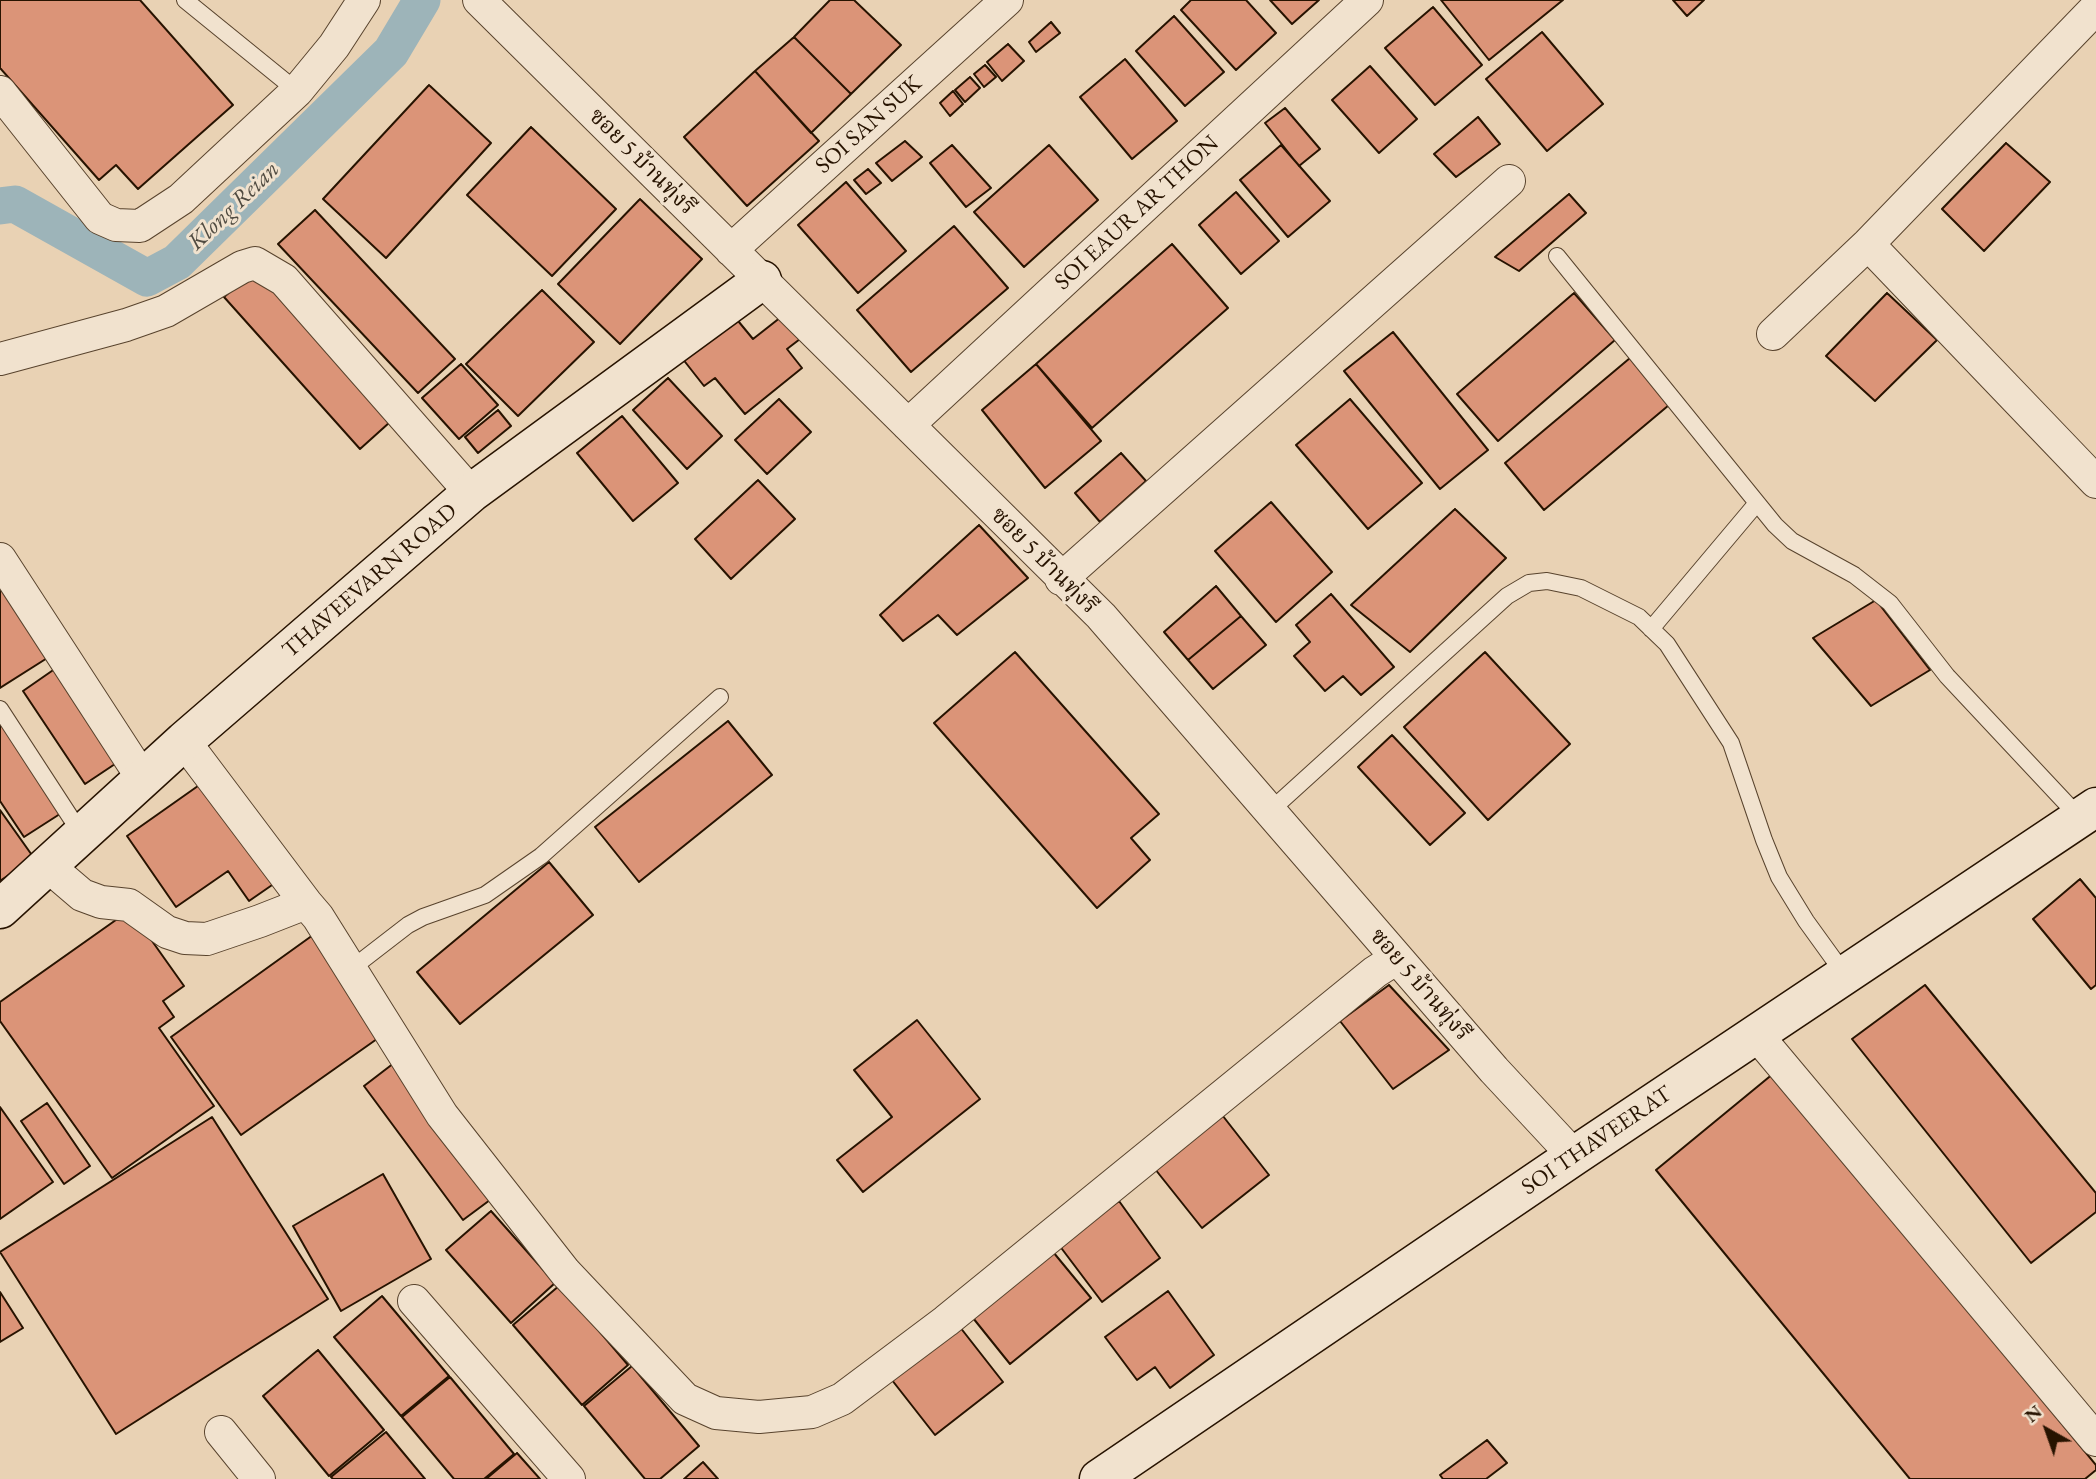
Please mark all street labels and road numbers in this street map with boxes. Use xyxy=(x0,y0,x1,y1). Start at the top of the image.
street label: SOI SAN SUK xyxy=(810,70,928,180)
street label: ซอย 5 บ้านทุ่งรี xyxy=(583,103,701,221)
street label: SOI EAUR AR THON xyxy=(1049,130,1225,296)
street label: THAVEEVARN ROAD xyxy=(277,498,463,664)
street label: ซอย 5 บ้านทุ่งรี xyxy=(985,502,1103,620)
street label: ซอย 5 บ้านทุ่งรี xyxy=(1364,923,1476,1047)
street label: SOI THAVEERAT xyxy=(1517,1081,1677,1201)

